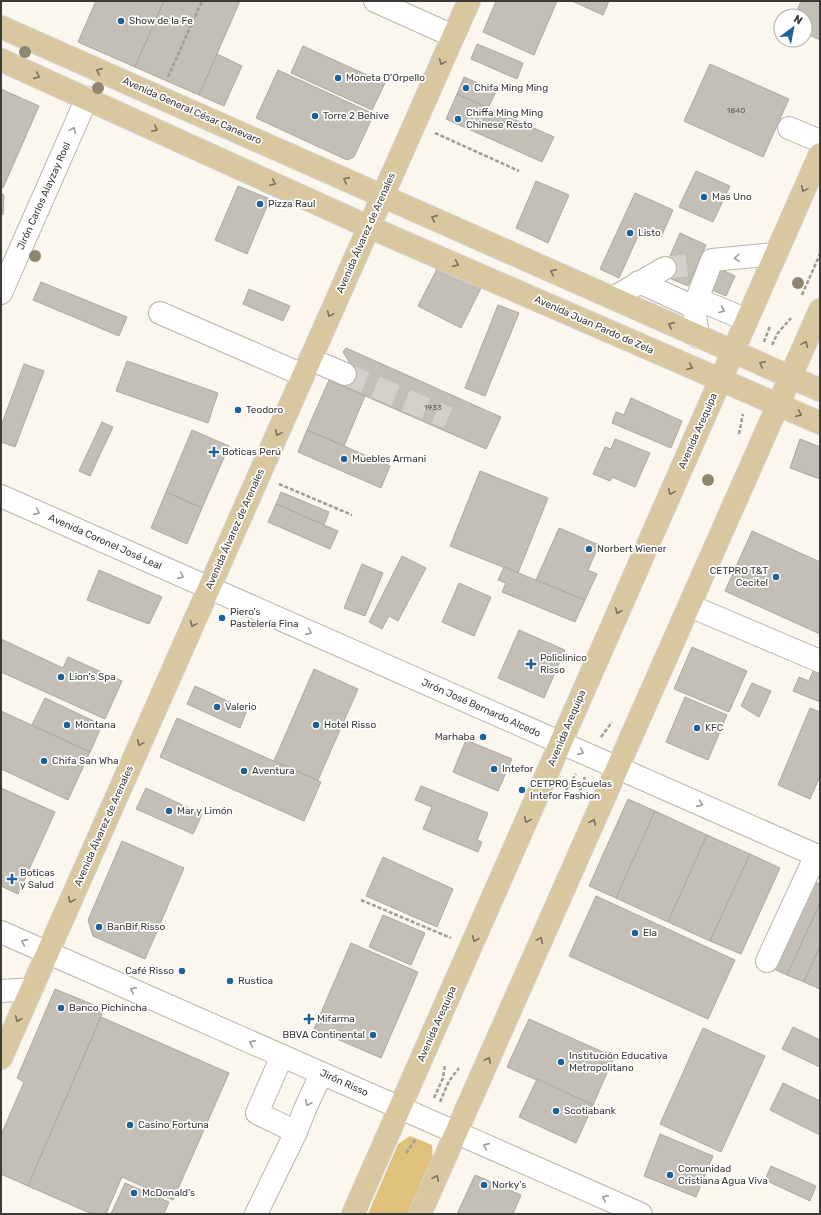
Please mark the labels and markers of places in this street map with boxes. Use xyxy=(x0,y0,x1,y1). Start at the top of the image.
place label: Show de la Fe xyxy=(129,15,193,27)
marker: Show de la Fe xyxy=(116,16,126,26)
place label: Moneta D'Orpello xyxy=(346,72,425,84)
marker: Moneta D'Orpello xyxy=(333,73,343,83)
place label: Chifa Ming Ming xyxy=(474,82,548,94)
marker: Chifa Ming Ming xyxy=(461,83,471,93)
place label: Chiffa Ming Ming Chinese Resto xyxy=(466,107,543,131)
place label: Torre 2 Behive xyxy=(323,110,390,122)
marker: Torre 2 Behive xyxy=(310,111,320,121)
marker: Chiffa Ming Ming Chinese Resto xyxy=(453,114,463,124)
place label: Mas Uno xyxy=(712,191,752,203)
marker: Mas Uno xyxy=(699,192,709,202)
place label: Pizza Raul xyxy=(268,198,316,210)
marker: Pizza Raul xyxy=(255,199,265,209)
place label: Listo xyxy=(638,227,661,239)
marker: Listo xyxy=(625,228,635,238)
place label: Teodoro xyxy=(246,404,284,416)
marker: Teodoro xyxy=(233,405,243,415)
place label: Boticas Perú xyxy=(222,446,281,458)
marker: Boticas Perú xyxy=(209,447,219,457)
place label: Muebles Armani xyxy=(352,453,426,465)
marker: Muebles Armani xyxy=(339,454,349,464)
place label: Norbert Wiener xyxy=(597,543,667,555)
marker: Norbert Wiener xyxy=(584,544,594,554)
place label: CETPRO T&T Cecitel xyxy=(710,565,768,589)
marker: CETPRO T&T Cecitel xyxy=(771,572,781,582)
place label: Piero's Pastelería Fina xyxy=(230,606,299,630)
marker: Piero's Pastelería Fina xyxy=(217,613,227,623)
place label: Policlinico Risso xyxy=(540,652,587,676)
marker: Policlinico Risso xyxy=(525,658,537,670)
place label: Lion's Spa xyxy=(69,671,116,683)
marker: Lion's Spa xyxy=(56,672,66,682)
place label: Valerio xyxy=(225,701,257,713)
marker: Valerio xyxy=(212,702,222,712)
place label: Montana xyxy=(75,719,116,731)
place label: Hotel Risso xyxy=(324,719,376,731)
marker: Montana xyxy=(62,720,72,730)
marker: Hotel Risso xyxy=(311,720,321,730)
place label: KFC xyxy=(705,722,724,734)
marker: KFC xyxy=(692,723,702,733)
place label: Marhaba xyxy=(435,731,475,743)
marker: Marhaba xyxy=(478,732,488,742)
place label: Chifa San Wha xyxy=(52,755,119,767)
marker: Chifa San Wha xyxy=(39,756,49,766)
place label: Intefor xyxy=(502,763,534,775)
marker: Intefor xyxy=(489,764,499,774)
place label: Aventura xyxy=(252,765,295,777)
marker: Aventura xyxy=(239,766,249,776)
place label: CETPRO Escuelas Intefor Fashion xyxy=(530,778,612,802)
marker: CETPRO Escuelas Intefor Fashion xyxy=(517,785,527,795)
place label: Mar y Limón xyxy=(177,805,233,817)
marker: Mar y Limón xyxy=(164,806,174,816)
place label: Boticas y Salud xyxy=(20,867,55,891)
marker: Boticas y Salud xyxy=(7,874,17,884)
place label: BanBif Risso xyxy=(107,921,166,933)
marker: BanBif Risso xyxy=(94,922,104,932)
place label: Ela xyxy=(643,927,657,939)
marker: Ela xyxy=(630,928,640,938)
place label: Café Risso xyxy=(125,965,174,977)
marker: Café Risso xyxy=(177,966,187,976)
place label: Rustica xyxy=(238,975,273,987)
marker: Rustica xyxy=(225,976,235,986)
place label: Banco Pichincha xyxy=(69,1002,147,1014)
marker: Banco Pichincha xyxy=(56,1003,66,1013)
place label: Mifarma xyxy=(317,1013,355,1025)
marker: Mifarma xyxy=(304,1014,314,1024)
place label: BBVA Continental xyxy=(283,1029,365,1041)
marker: BBVA Continental xyxy=(368,1030,378,1040)
place label: Institución Educativa Metropolitano xyxy=(569,1050,668,1074)
marker: Institución Educativa Metropolitano xyxy=(556,1057,566,1067)
place label: Scotiabank xyxy=(564,1105,617,1117)
marker: Scotiabank xyxy=(551,1106,561,1116)
place label: Casino Fortuna xyxy=(138,1119,209,1131)
marker: Casino Fortuna xyxy=(125,1120,135,1130)
place label: Comunidad Cristiana Agua Viva xyxy=(678,1163,768,1187)
marker: Comunidad Cristiana Agua Viva xyxy=(665,1170,675,1180)
place label: Norky's xyxy=(492,1179,526,1191)
marker: Norky's xyxy=(479,1180,489,1190)
place label: McDonald's xyxy=(142,1187,195,1199)
marker: McDonald's xyxy=(129,1188,139,1198)

